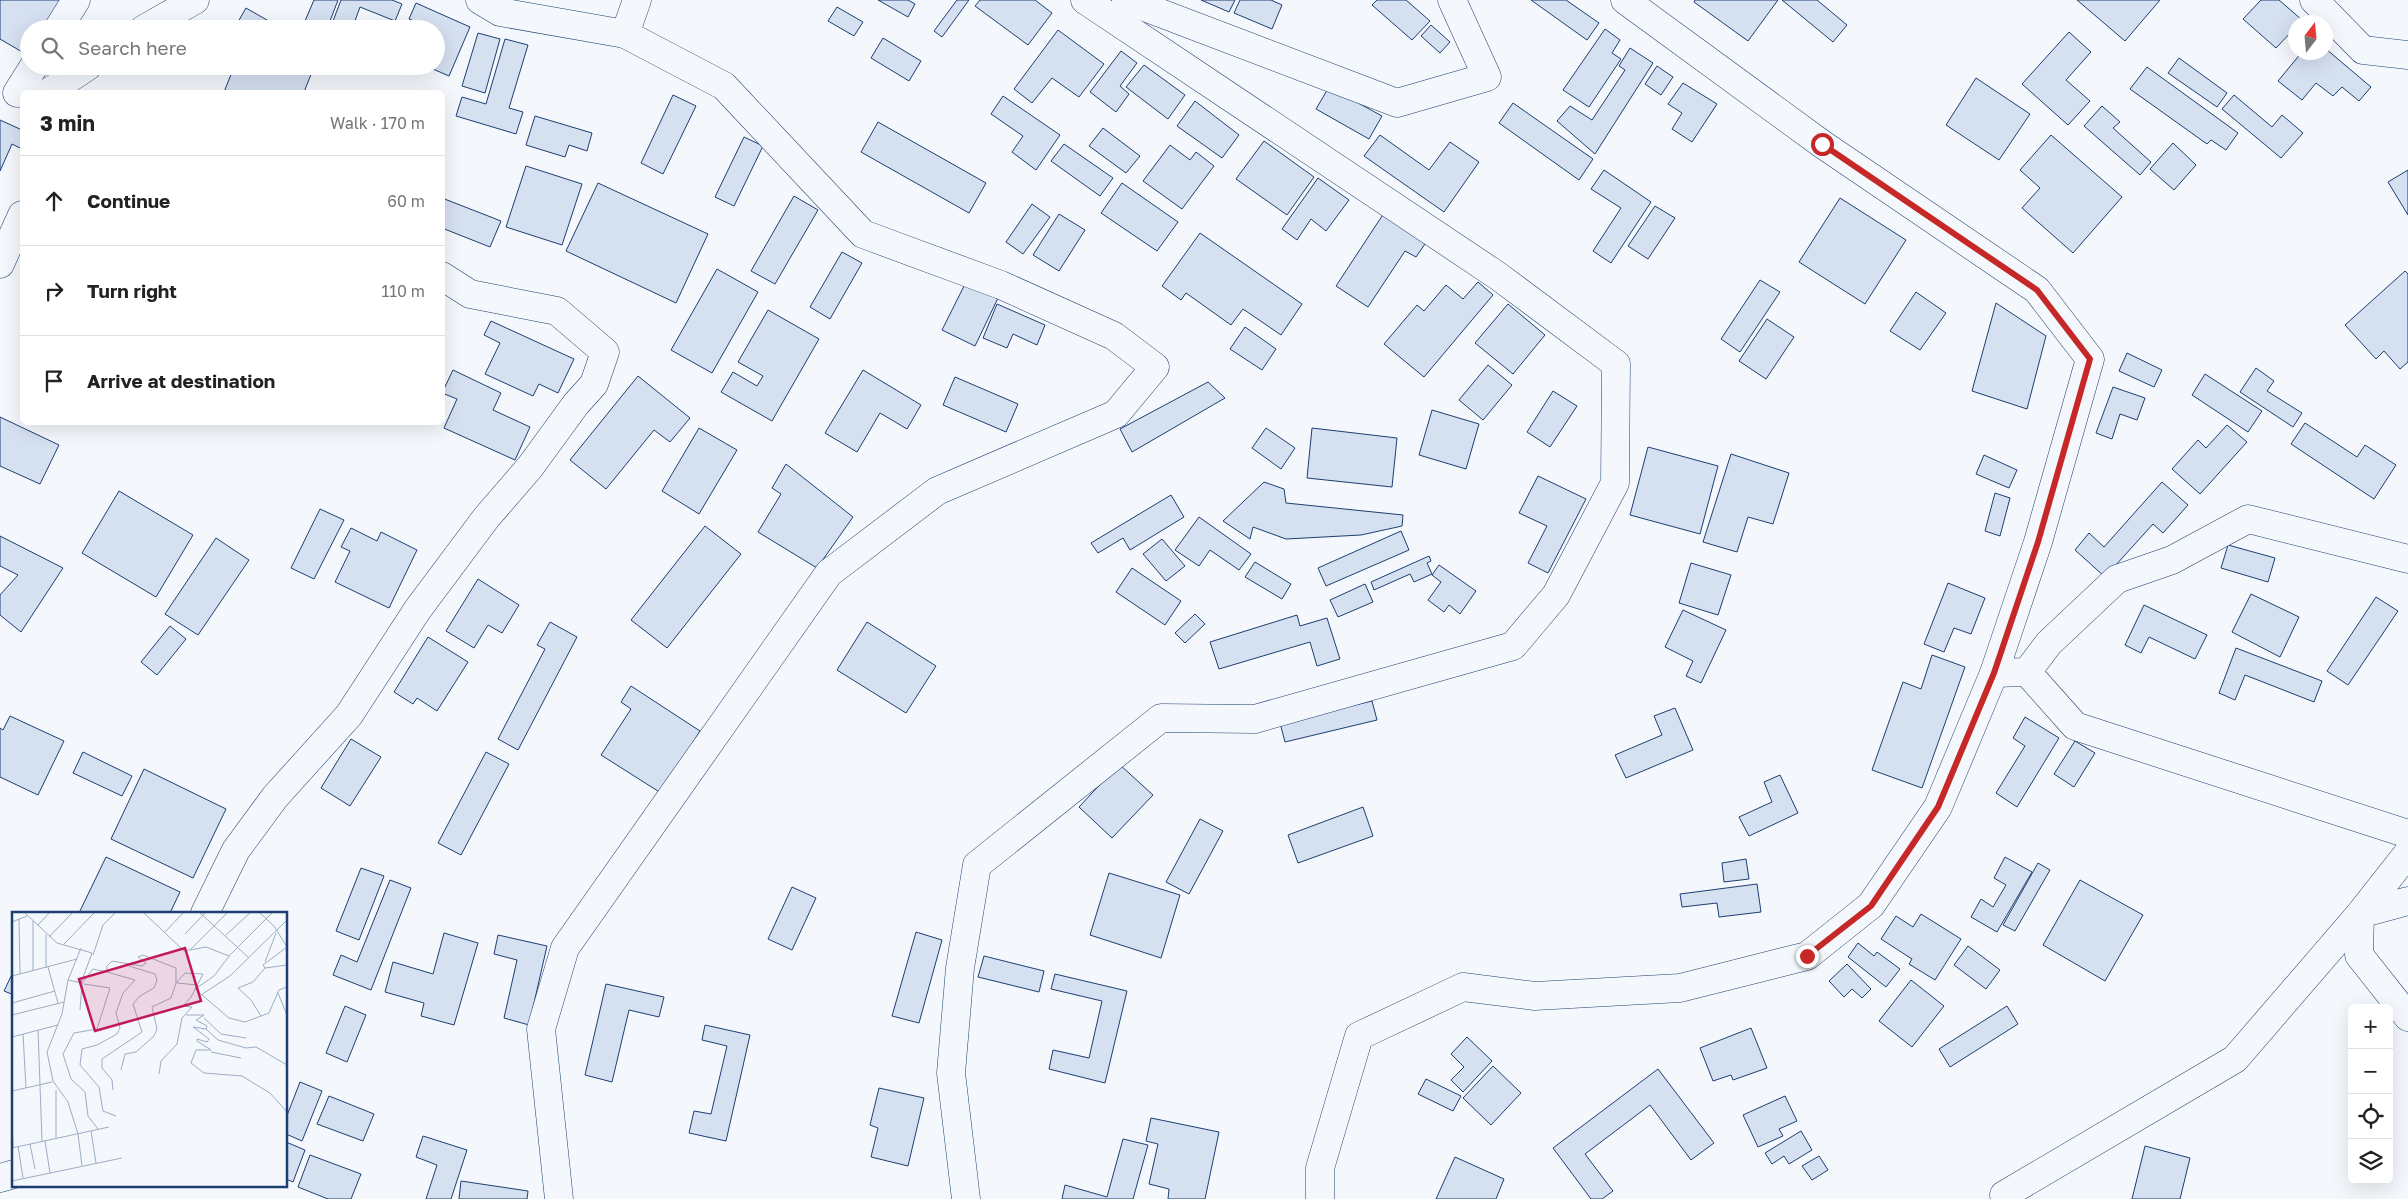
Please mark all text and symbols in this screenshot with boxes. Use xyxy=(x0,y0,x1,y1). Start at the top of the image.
north arrow xyxy=(2288,15,2333,60)
search box xyxy=(20,20,445,75)
icon: search xyxy=(38,34,66,62)
text: Search here xyxy=(78,36,187,59)
text: 3 min xyxy=(40,110,95,136)
text: Walk · 170 m xyxy=(330,113,425,133)
route start xyxy=(1811,133,1834,156)
icon: ahead xyxy=(40,187,68,215)
text: Continue xyxy=(87,189,170,212)
text: 60 m xyxy=(387,191,425,211)
icon: right xyxy=(40,277,68,305)
text: Turn right xyxy=(87,279,177,302)
text: 110 m xyxy=(381,281,425,301)
icon: arrive xyxy=(40,367,68,395)
text: Arrive at destination xyxy=(87,369,275,392)
inset map xyxy=(12,912,288,1186)
route end xyxy=(1796,945,1819,968)
map controls xyxy=(2348,1004,2393,1184)
button: + xyxy=(2348,1004,2393,1049)
button: − xyxy=(2348,1049,2393,1094)
button: locate xyxy=(2348,1094,2393,1139)
button: layers xyxy=(2348,1139,2393,1184)

